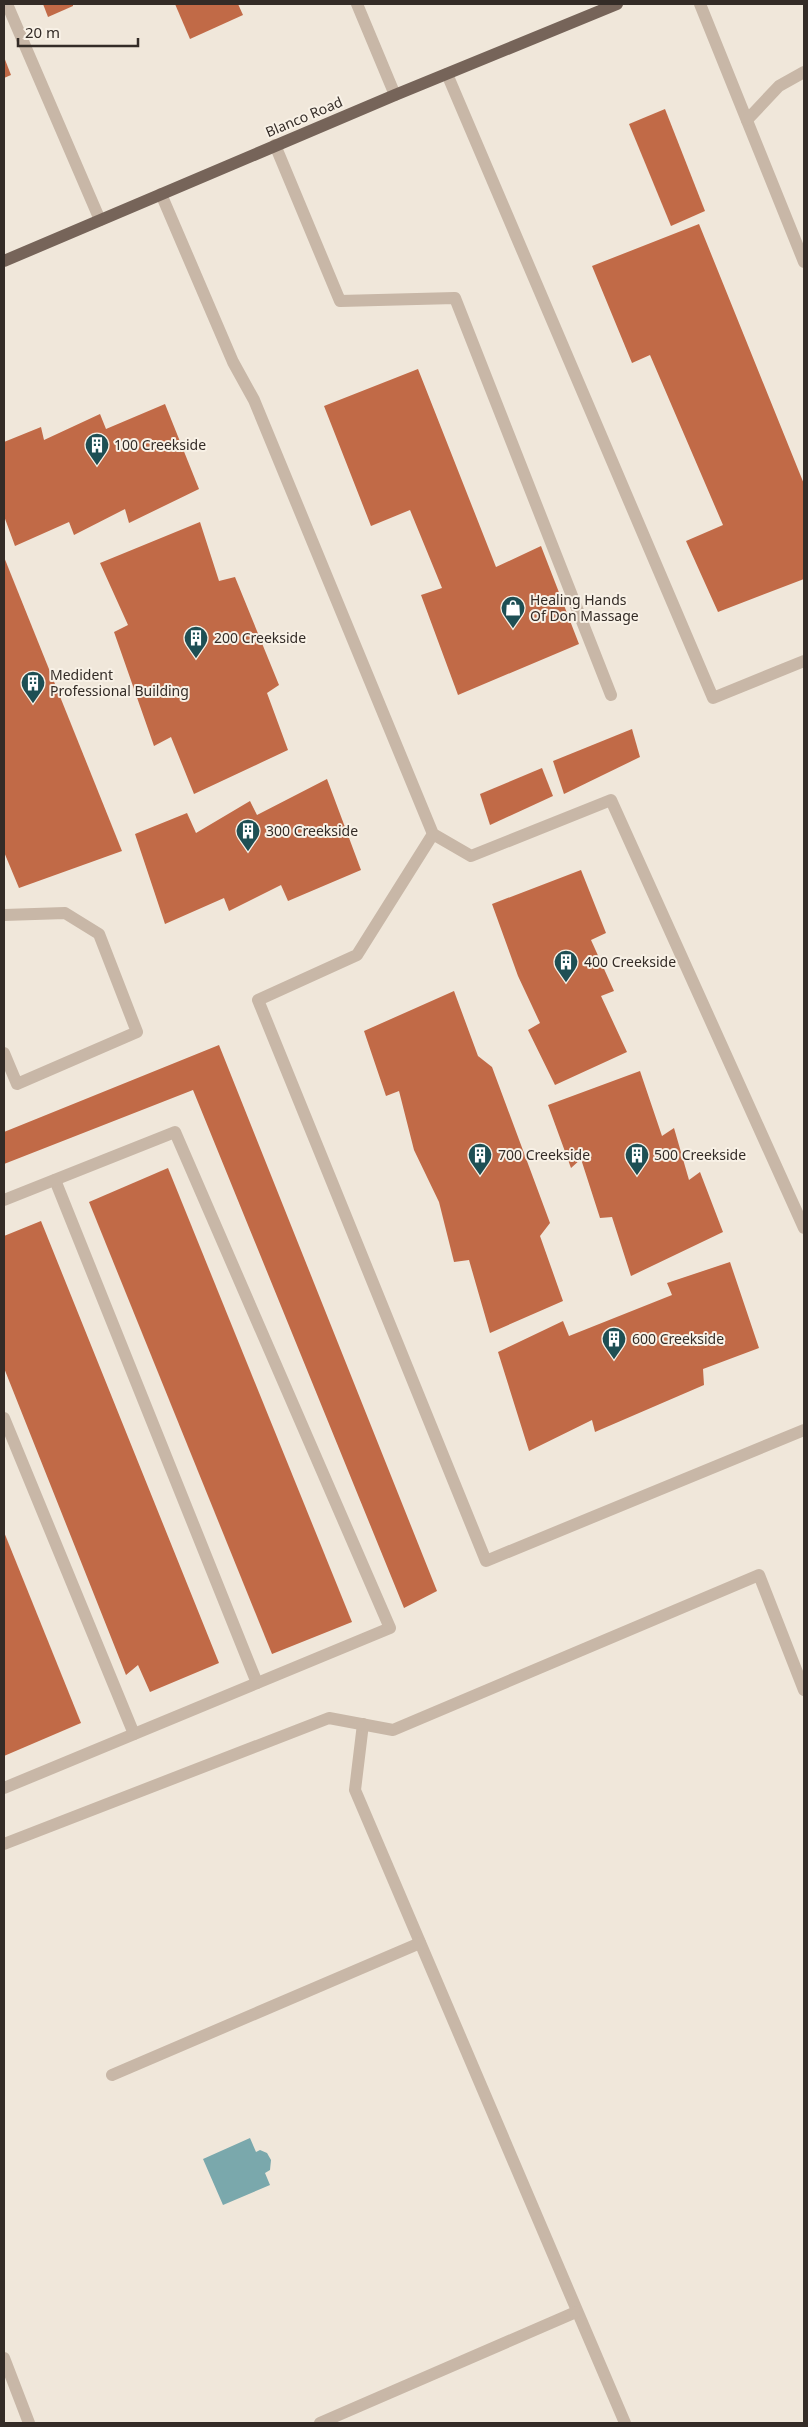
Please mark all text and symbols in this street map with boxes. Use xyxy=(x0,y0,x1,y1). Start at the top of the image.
scale bar xyxy=(18,15,138,47)
text: 20 m xyxy=(25,22,60,42)
street label: Blanco Road xyxy=(262,92,345,141)
building icon: 100 Creekside xyxy=(84,432,110,466)
place label: 100 Creekside xyxy=(114,435,206,454)
place label: Healing Hands Of Don Massage xyxy=(530,590,639,625)
shop icon: Healing Hands Of Don Massage xyxy=(500,595,526,629)
building icon: 200 Creekside xyxy=(183,625,209,659)
place label: 200 Creekside xyxy=(214,628,306,647)
place label: Medident Professional Building xyxy=(50,665,189,700)
building icon: Medident Professional Building xyxy=(20,670,46,704)
building icon: 300 Creekside xyxy=(235,818,261,852)
place label: 300 Creekside xyxy=(266,821,358,840)
building icon: 400 Creekside xyxy=(553,949,579,983)
place label: 400 Creekside xyxy=(584,952,676,971)
building icon: 700 Creekside xyxy=(467,1142,493,1176)
building icon: 500 Creekside xyxy=(624,1142,650,1176)
place label: 700 Creekside xyxy=(498,1145,590,1164)
place label: 500 Creekside xyxy=(654,1145,746,1164)
building icon: 600 Creekside xyxy=(601,1326,627,1360)
place label: 600 Creekside xyxy=(632,1329,724,1348)

